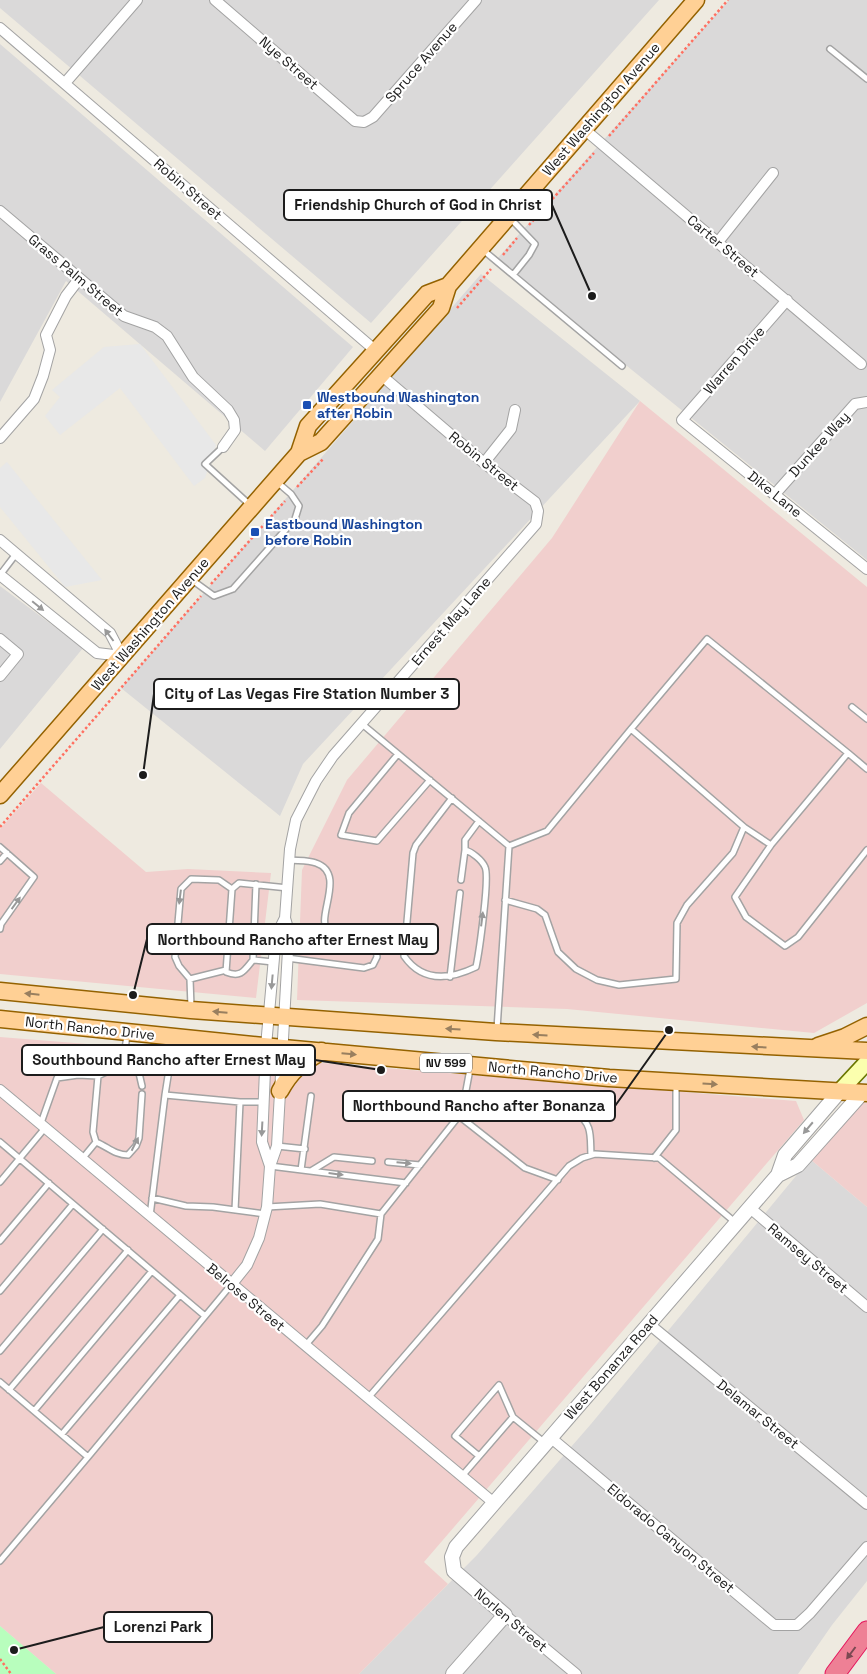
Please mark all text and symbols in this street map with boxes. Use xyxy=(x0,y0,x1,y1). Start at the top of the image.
street label: Spruce Avenue xyxy=(381,18,461,106)
street label: Nye Street xyxy=(256,32,322,94)
street label: West Washington Avenue xyxy=(538,39,664,179)
street label: Robin Street xyxy=(150,154,226,224)
callout: Friendship Church of God in Christ xyxy=(284,190,552,220)
text: Friendship Church of God in Christ xyxy=(294,195,542,214)
street label: Carter Street xyxy=(683,211,763,281)
street label: Grass Palm Street xyxy=(25,230,127,320)
street label: Warren Drive xyxy=(699,322,769,398)
place label: Westbound Washington after Robin xyxy=(317,388,479,422)
marker: Westbound Washington after Robin xyxy=(301,399,313,411)
street label: Dunkee Way xyxy=(785,407,853,481)
street label: Robin Street xyxy=(445,427,523,495)
street label: Dike Lane xyxy=(744,467,806,521)
place label: Eastbound Washington before Robin xyxy=(265,515,423,549)
marker: Eastbound Washington before Robin xyxy=(249,526,261,538)
street label: West Washington Avenue xyxy=(87,554,213,694)
street label: Ernest May Lane xyxy=(407,573,495,669)
one-way arrow xyxy=(31,600,44,611)
one-way arrow xyxy=(104,628,114,642)
callout: City of Las Vegas Fire Station Number 3 xyxy=(154,679,459,709)
text: City of Las Vegas Fire Station Number 3 xyxy=(165,684,449,703)
one-way arrow xyxy=(176,889,184,905)
one-way arrow xyxy=(11,896,21,909)
one-way arrow xyxy=(478,910,486,926)
callout: Northbound Rancho after Ernest May xyxy=(147,924,438,954)
text: Northbound Rancho after Ernest May xyxy=(157,930,429,949)
one-way arrow xyxy=(268,975,276,991)
one-way arrow xyxy=(24,990,40,998)
one-way arrow xyxy=(212,1008,228,1016)
street label: North Rancho Drive xyxy=(24,1012,156,1044)
one-way arrow xyxy=(445,1025,461,1033)
one-way arrow xyxy=(531,1030,547,1038)
one-way arrow xyxy=(751,1042,767,1050)
callout: Southbound Rancho after Ernest May xyxy=(22,1045,315,1075)
text: Southbound Rancho after Ernest May xyxy=(32,1050,306,1069)
one-way arrow xyxy=(341,1050,357,1058)
road number: NV 599 xyxy=(420,1054,472,1072)
street label: North Rancho Drive xyxy=(487,1057,619,1087)
one-way arrow xyxy=(703,1080,719,1088)
callout: Northbound Rancho after Bonanza xyxy=(343,1091,615,1121)
text: Northbound Rancho after Bonanza xyxy=(353,1096,606,1115)
one-way arrow xyxy=(803,1121,814,1134)
one-way arrow xyxy=(258,1122,266,1138)
one-way arrow xyxy=(131,1136,139,1151)
one-way arrow xyxy=(396,1160,412,1168)
one-way arrow xyxy=(328,1170,344,1178)
street label: Ramsey Street xyxy=(764,1219,852,1297)
street label: Belrose Street xyxy=(203,1259,289,1335)
street label: West Bonanza Road xyxy=(560,1311,662,1423)
street label: Delamar Street xyxy=(713,1375,803,1453)
street label: Eldorado Canyon Street xyxy=(604,1479,738,1597)
street label: Norlen Street xyxy=(471,1584,551,1656)
callout: Lorenzi Park xyxy=(104,1612,212,1642)
text: Lorenzi Park xyxy=(114,1617,203,1636)
one-way arrow xyxy=(846,1646,856,1660)

